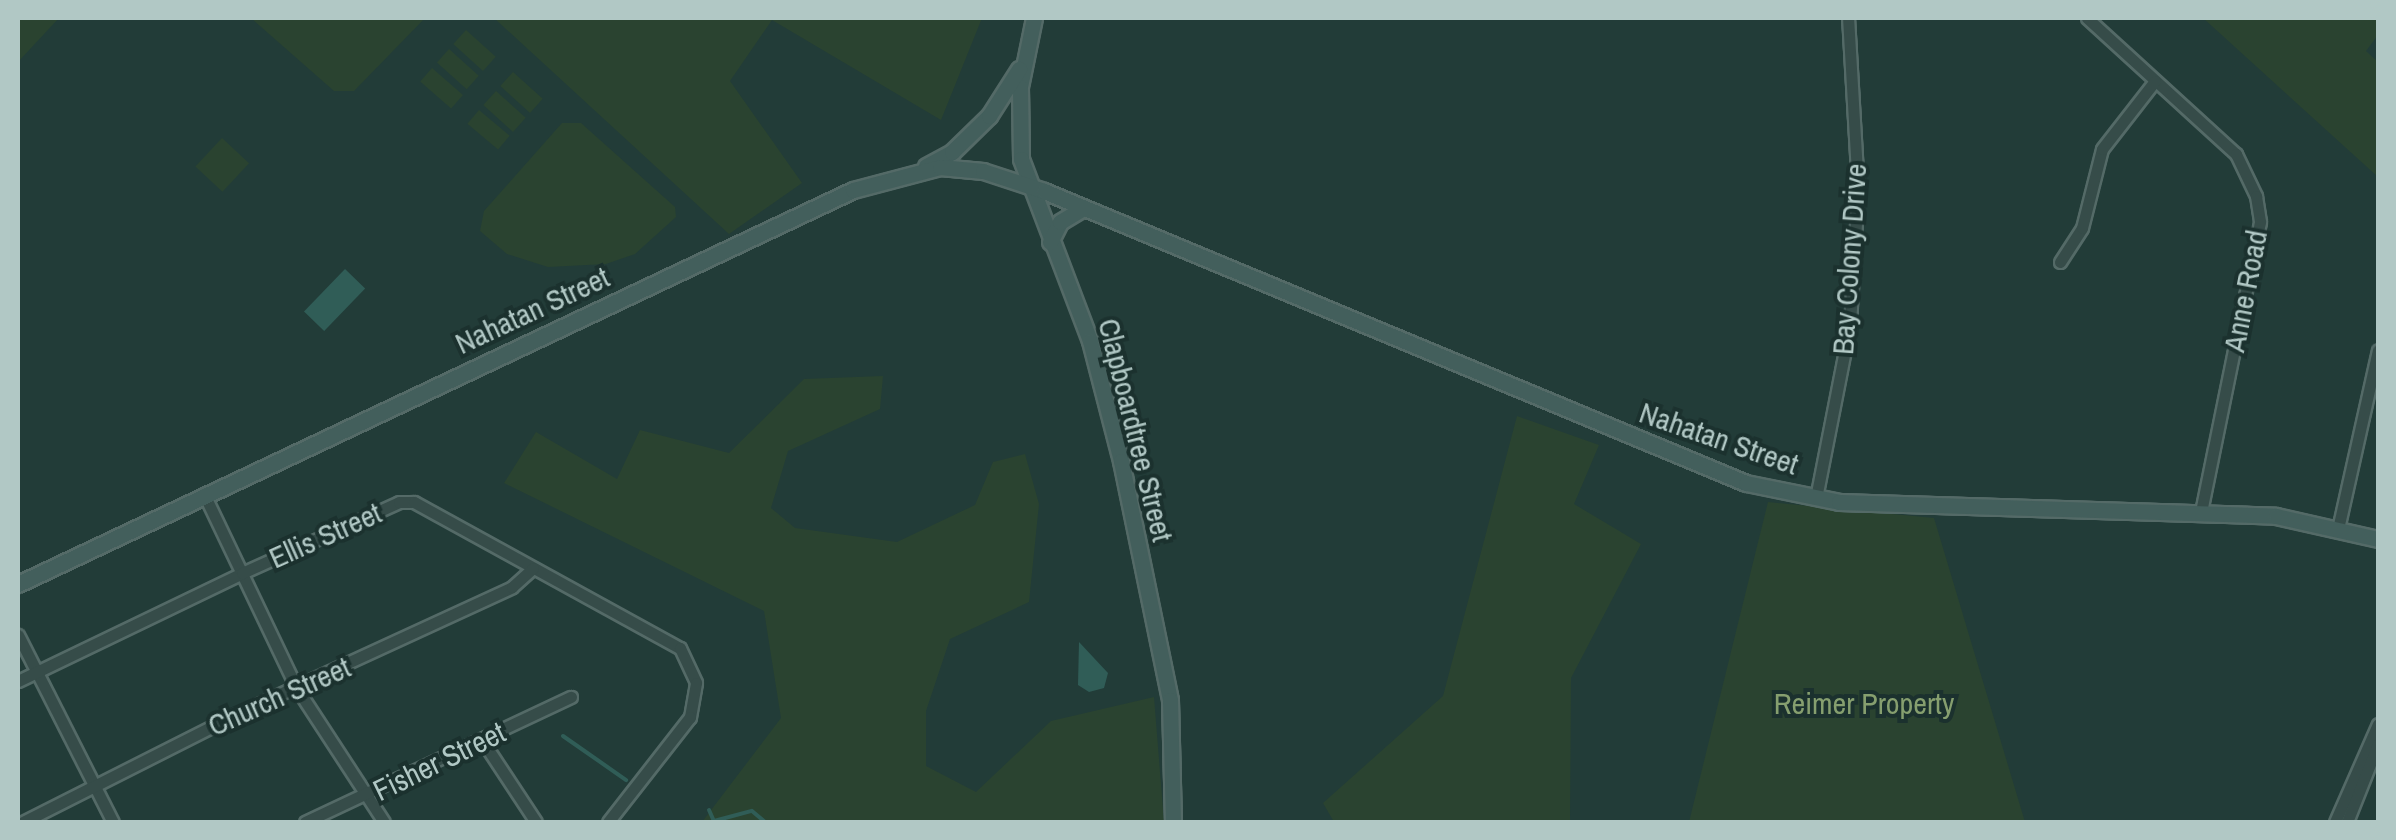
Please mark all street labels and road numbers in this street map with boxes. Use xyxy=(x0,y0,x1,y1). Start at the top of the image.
street label: Bay Colony Drive xyxy=(1824,162,1874,356)
street label: Anne Road xyxy=(2216,227,2274,355)
street label: Nahatan Street xyxy=(449,259,615,361)
street label: Clapboardtree Street xyxy=(1091,315,1181,545)
street label: Nahatan Street xyxy=(1635,394,1803,482)
street label: Ellis Street xyxy=(263,494,387,576)
street label: Church Street xyxy=(202,649,356,743)
street label: Fisher Street xyxy=(367,714,511,808)

